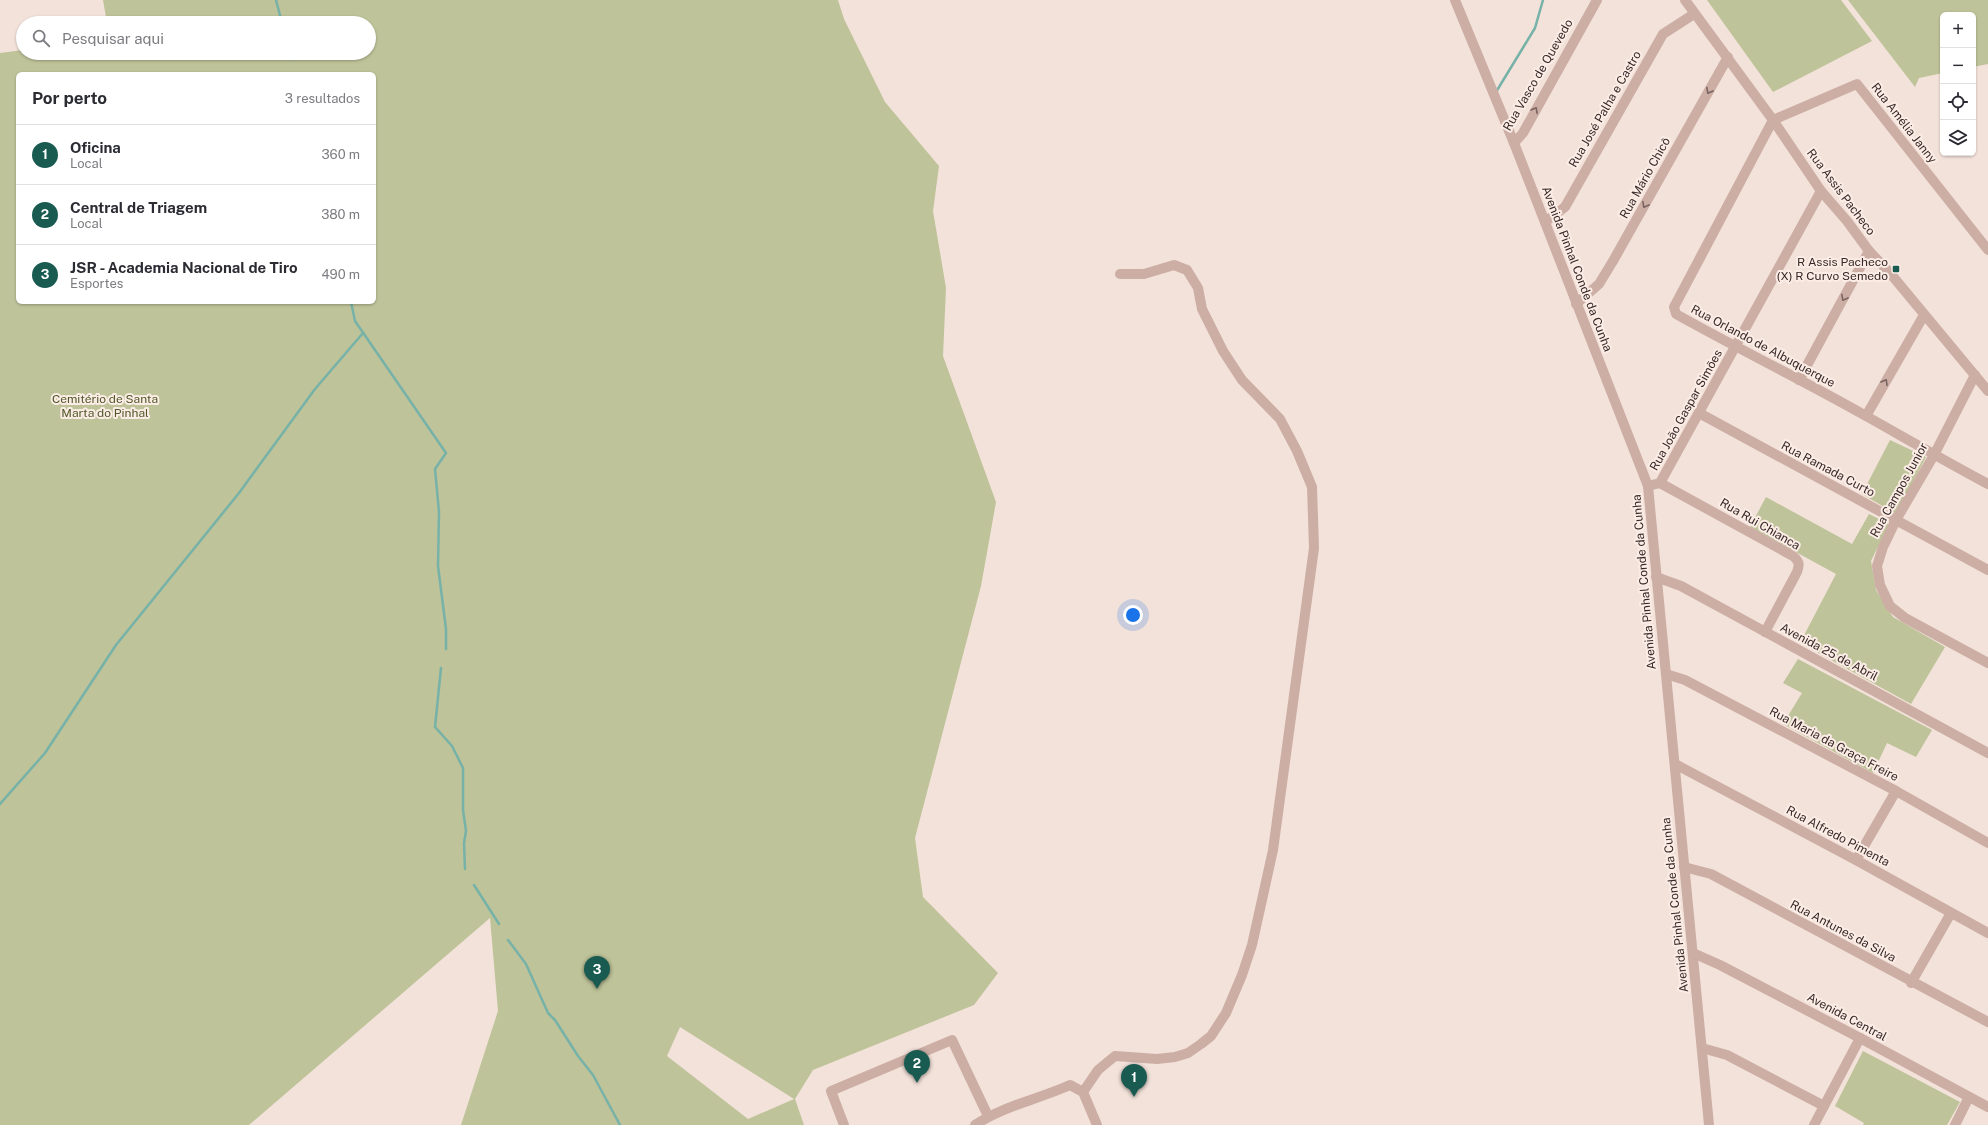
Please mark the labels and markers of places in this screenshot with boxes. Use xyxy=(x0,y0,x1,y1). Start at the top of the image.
place label: R Assis Pacheco (X) R Curvo Semedo xyxy=(1777,255,1888,283)
marker: R Assis Pacheco (X) R Curvo Semedo xyxy=(1891,264,1901,274)
pin: 3 xyxy=(584,956,610,989)
pin: 2 xyxy=(904,1050,930,1083)
pin: 1 xyxy=(1121,1064,1147,1097)

